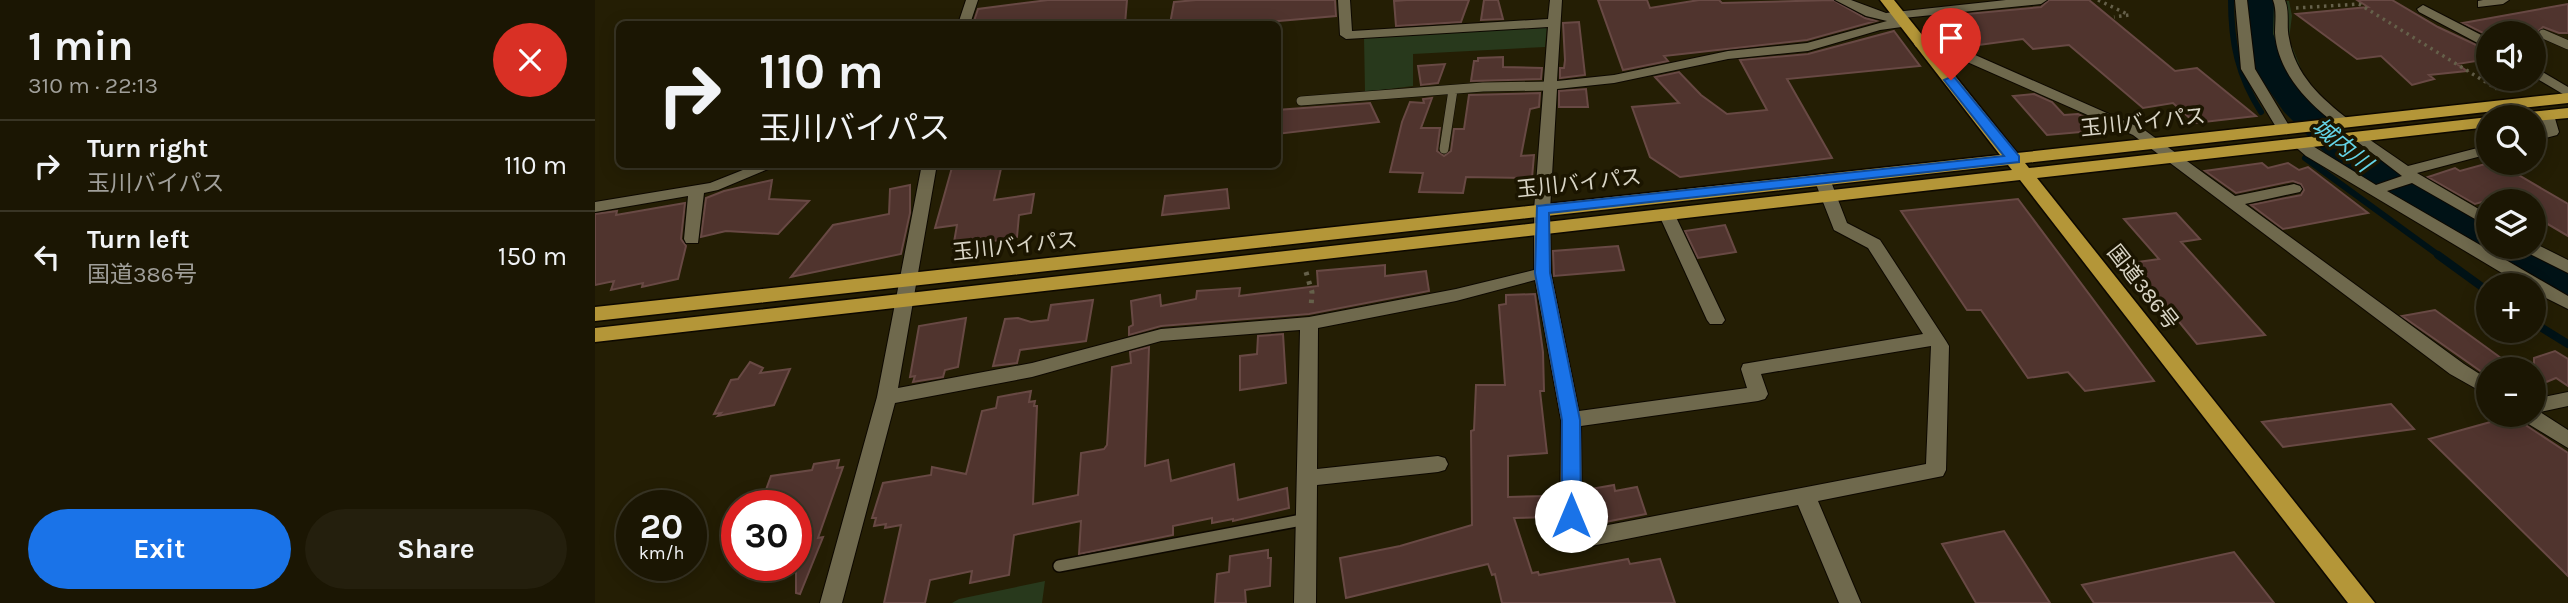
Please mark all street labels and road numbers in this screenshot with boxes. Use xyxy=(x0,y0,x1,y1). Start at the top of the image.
street label: 玉川バイパス xyxy=(2079,104,2207,140)
street label: 玉川バイパス xyxy=(1515,165,1643,201)
street label: 玉川バイパス xyxy=(951,228,1079,264)
street label: 国道386号 xyxy=(2103,240,2183,334)

